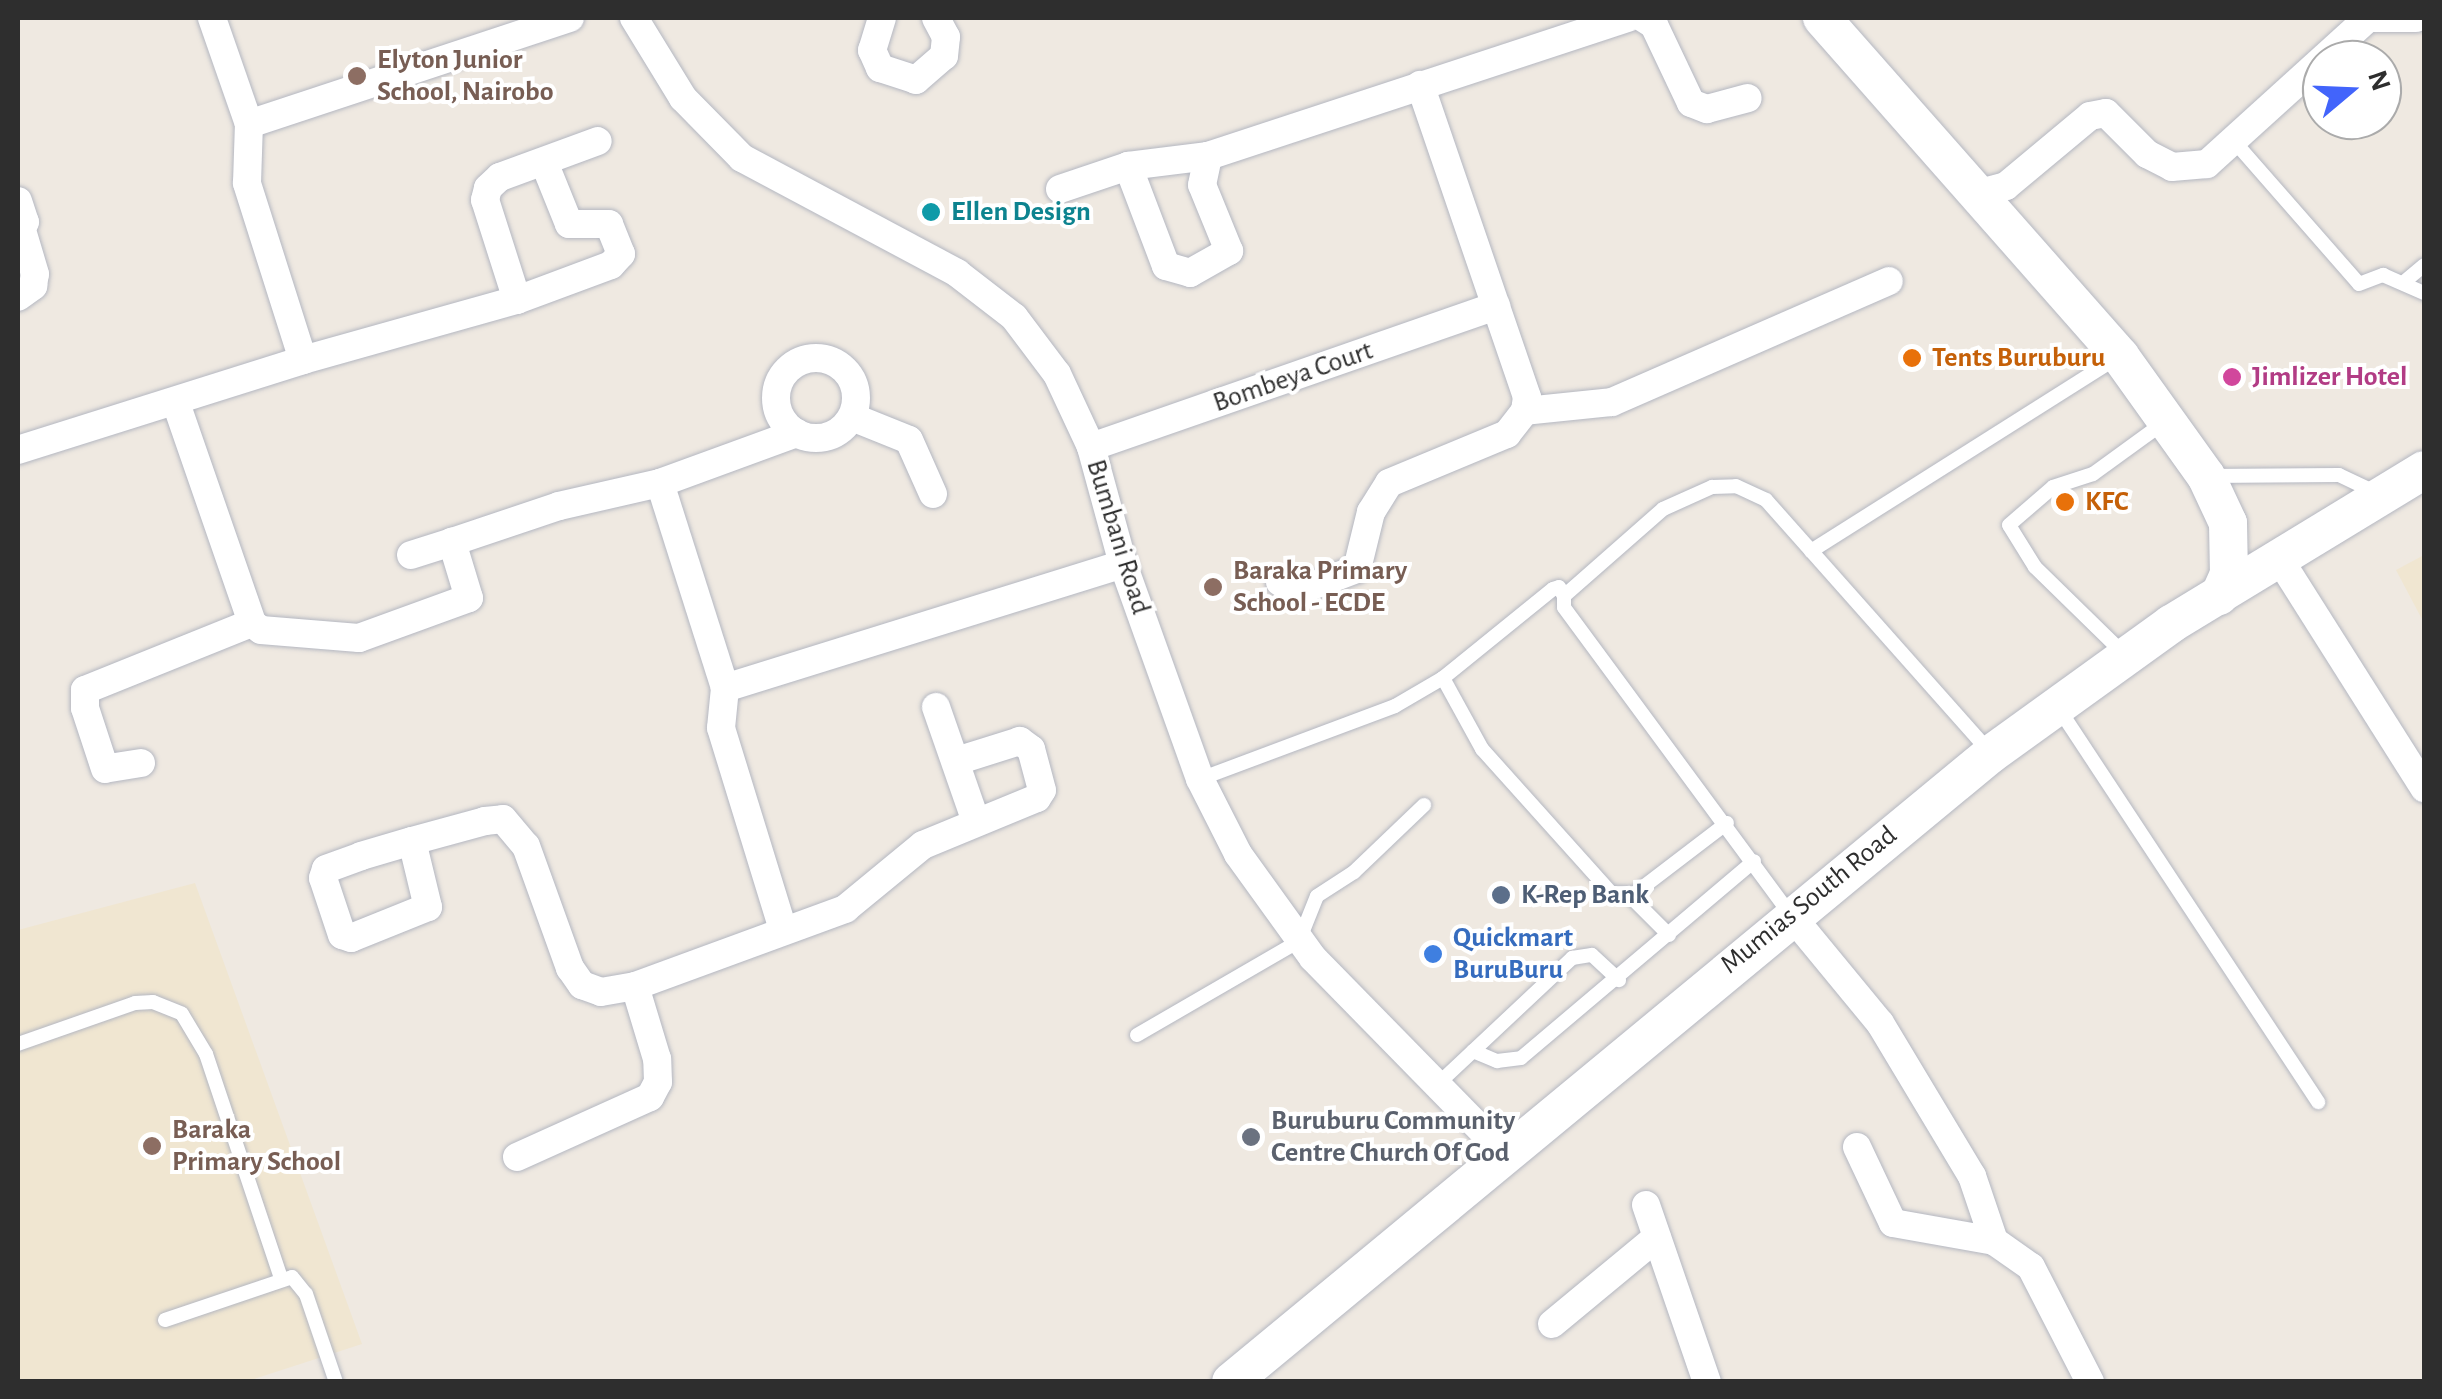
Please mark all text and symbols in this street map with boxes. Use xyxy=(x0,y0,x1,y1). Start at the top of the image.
north arrow xyxy=(2302,40,2402,140)
place label: Elyton Junior School, Nairobo xyxy=(377,43,554,109)
marker: Elyton Junior School, Nairobo xyxy=(346,65,368,87)
text: N xyxy=(2362,67,2395,95)
place label: Ellen Design xyxy=(951,195,1091,229)
marker: Ellen Design xyxy=(920,201,942,223)
street label: Bombeya Court xyxy=(1209,334,1377,420)
place label: Tents Buruburu xyxy=(1932,341,2105,375)
marker: Tents Buruburu xyxy=(1901,347,1923,369)
place label: Jimlizer Hotel xyxy=(2252,360,2407,394)
marker: Jimlizer Hotel xyxy=(2221,366,2243,388)
street label: Bumbani Road xyxy=(1079,456,1157,618)
place label: KFC xyxy=(2085,485,2129,519)
marker: KFC xyxy=(2054,491,2076,513)
place label: Baraka Primary School - ECDE xyxy=(1233,554,1407,620)
marker: Baraka Primary School - ECDE xyxy=(1202,576,1224,598)
street label: Mumias South Road xyxy=(1714,819,1904,981)
place label: K-Rep Bank xyxy=(1521,878,1649,912)
marker: K-Rep Bank xyxy=(1490,884,1512,906)
place label: Quickmart BuruBuru xyxy=(1453,921,1573,987)
marker: Quickmart BuruBuru xyxy=(1422,943,1444,965)
place label: Buruburu Community Centre Church Of God xyxy=(1271,1104,1515,1170)
place label: Baraka Primary School xyxy=(172,1113,341,1179)
marker: Buruburu Community Centre Church Of God xyxy=(1240,1126,1262,1148)
marker: Baraka Primary School xyxy=(141,1135,163,1157)

